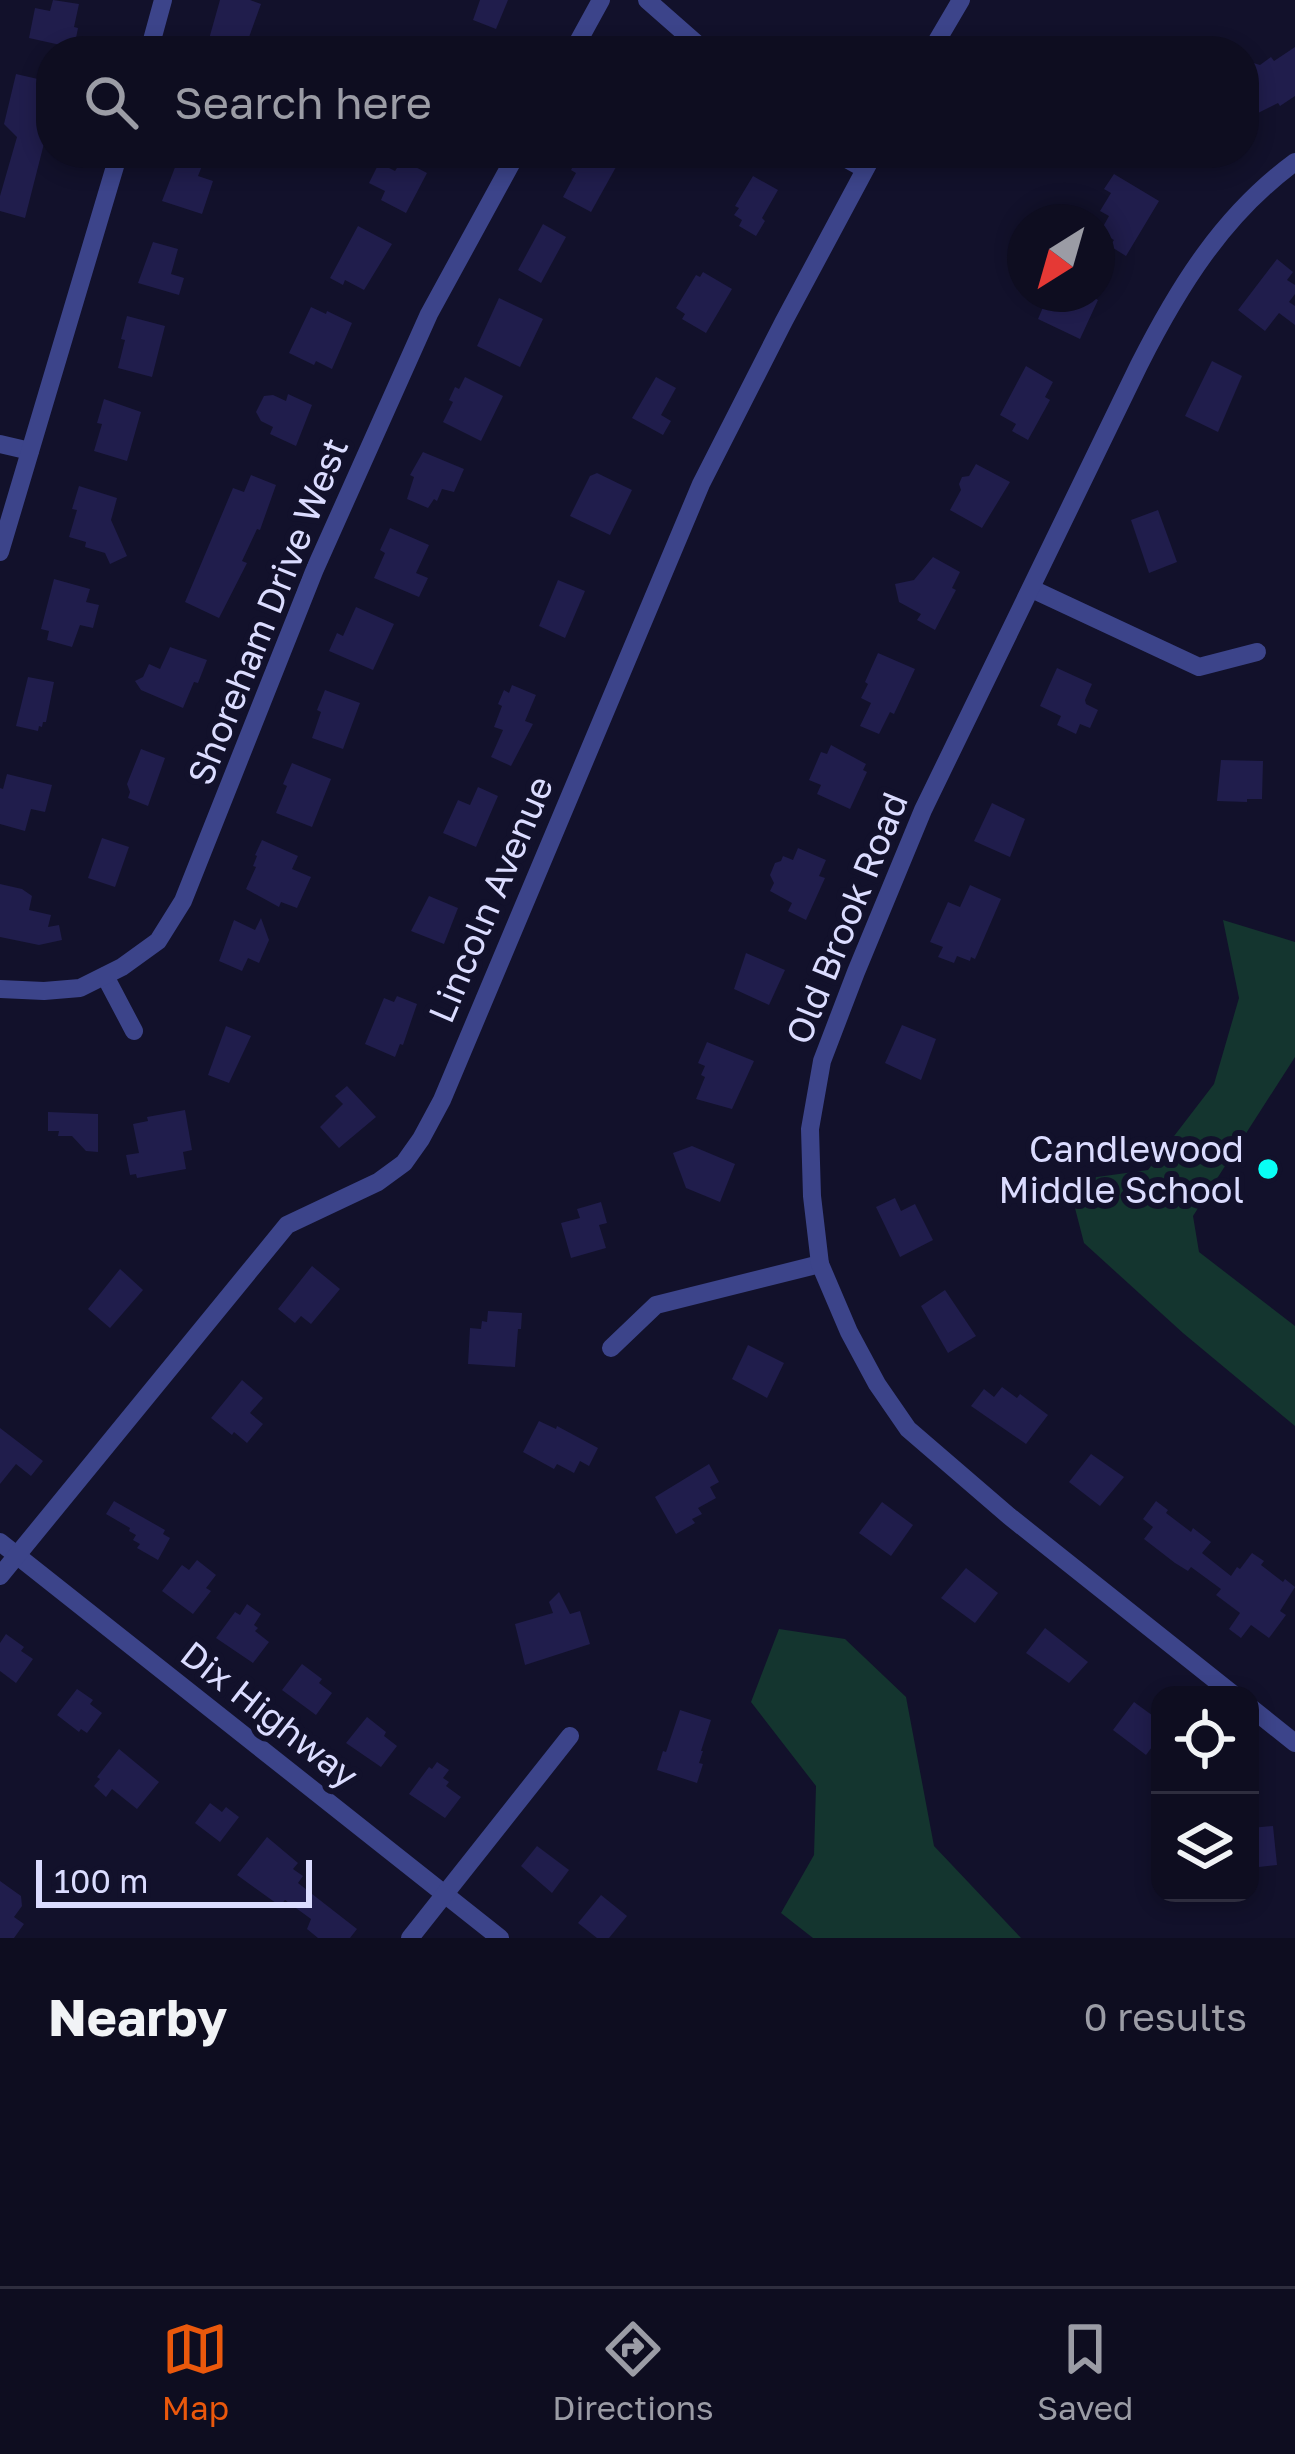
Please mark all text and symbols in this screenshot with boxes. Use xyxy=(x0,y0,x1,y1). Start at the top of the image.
search box xyxy=(36,36,1259,168)
icon: search xyxy=(78,69,144,135)
text: Search here xyxy=(174,75,432,129)
north arrow xyxy=(1007,204,1115,312)
street label: Shoreham Drive West xyxy=(178,431,356,791)
street label: Lincoln Avenue xyxy=(419,769,561,1029)
street label: Old Brook Road xyxy=(776,786,916,1050)
place label: Candlewood Middle School xyxy=(999,1127,1244,1211)
marker: Candlewood Middle School xyxy=(1255,1156,1281,1182)
street label: Dix Highway xyxy=(173,1632,367,1796)
map controls xyxy=(1151,1686,1259,1902)
button: locate xyxy=(1151,1686,1259,1794)
button: layers xyxy=(1151,1794,1259,1902)
scale bar xyxy=(36,1854,312,1907)
text: 100 m xyxy=(54,1861,148,1900)
text: Nearby xyxy=(48,1986,227,2047)
text: 0 results xyxy=(1083,1993,1247,2040)
tab: Map xyxy=(162,2316,229,2427)
tab: Directions xyxy=(552,2316,714,2427)
tab: Saved xyxy=(1037,2316,1133,2427)

